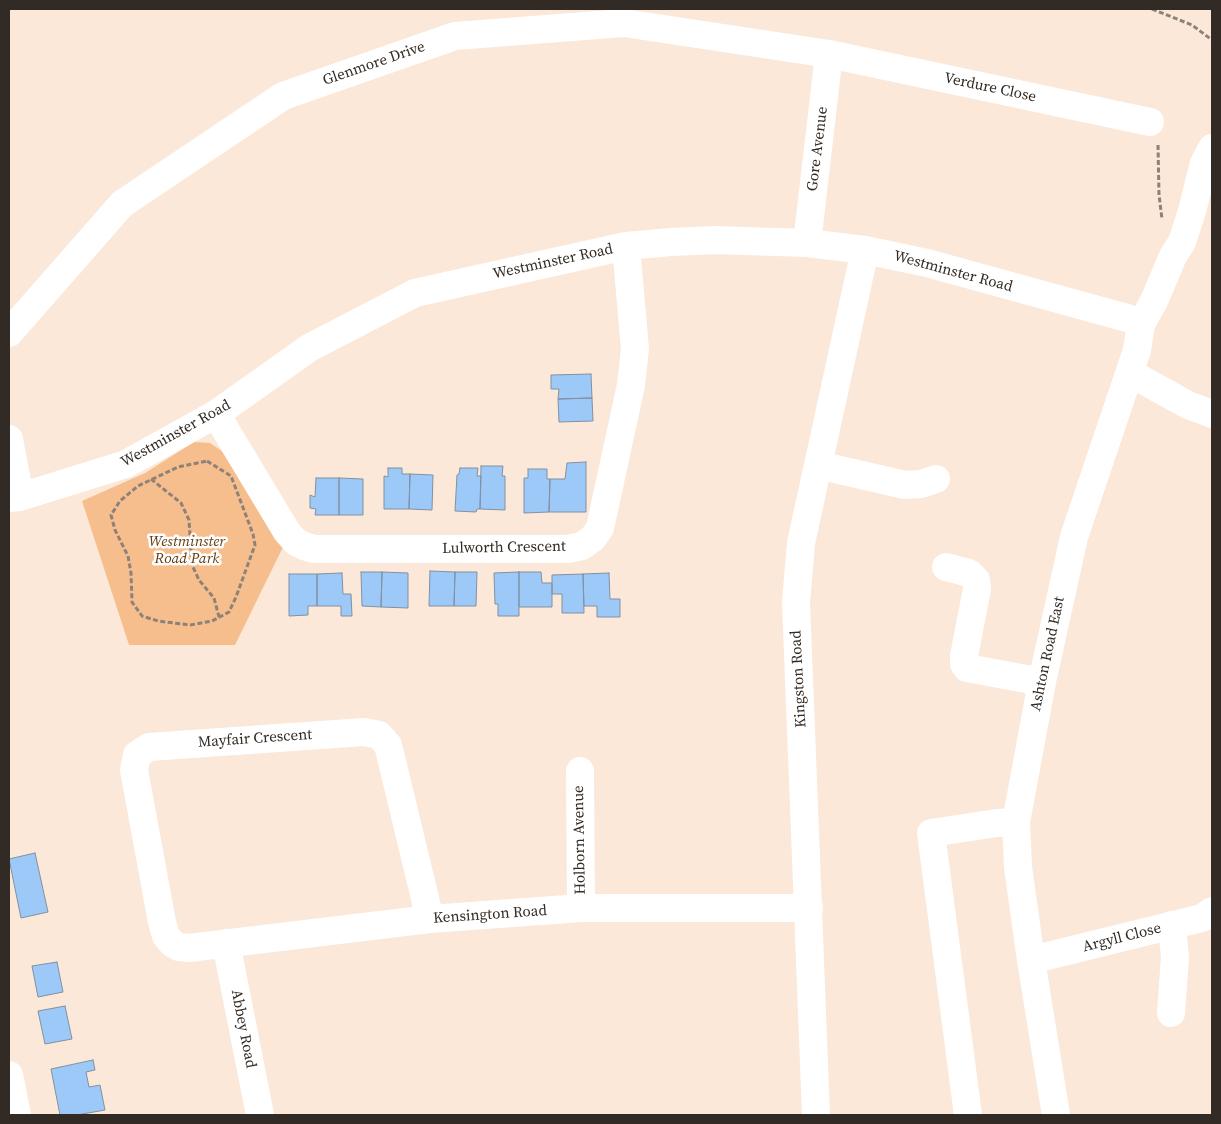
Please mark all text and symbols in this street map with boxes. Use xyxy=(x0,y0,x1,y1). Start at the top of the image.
street label: Glenmore Drive xyxy=(321,38,427,90)
street label: Verdure Close xyxy=(942,69,1038,107)
street label: Gore Avenue xyxy=(804,106,832,192)
street label: Westminster Road xyxy=(491,240,615,284)
street label: Westminster Road xyxy=(892,247,1014,297)
street label: Westminster Road xyxy=(118,396,234,472)
park label: Westminster Road Park xyxy=(149,533,225,568)
street label: Lulworth Crescent xyxy=(442,538,566,558)
street label: Ashton Road East xyxy=(1027,595,1069,713)
street label: Kingston Road xyxy=(787,630,811,728)
street label: Mayfair Crescent xyxy=(197,726,313,752)
street label: Holborn Avenue xyxy=(570,785,590,895)
street label: Kensington Road xyxy=(433,902,547,928)
street label: Argyll Close xyxy=(1081,920,1163,956)
street label: Abbey Road xyxy=(227,988,259,1070)

